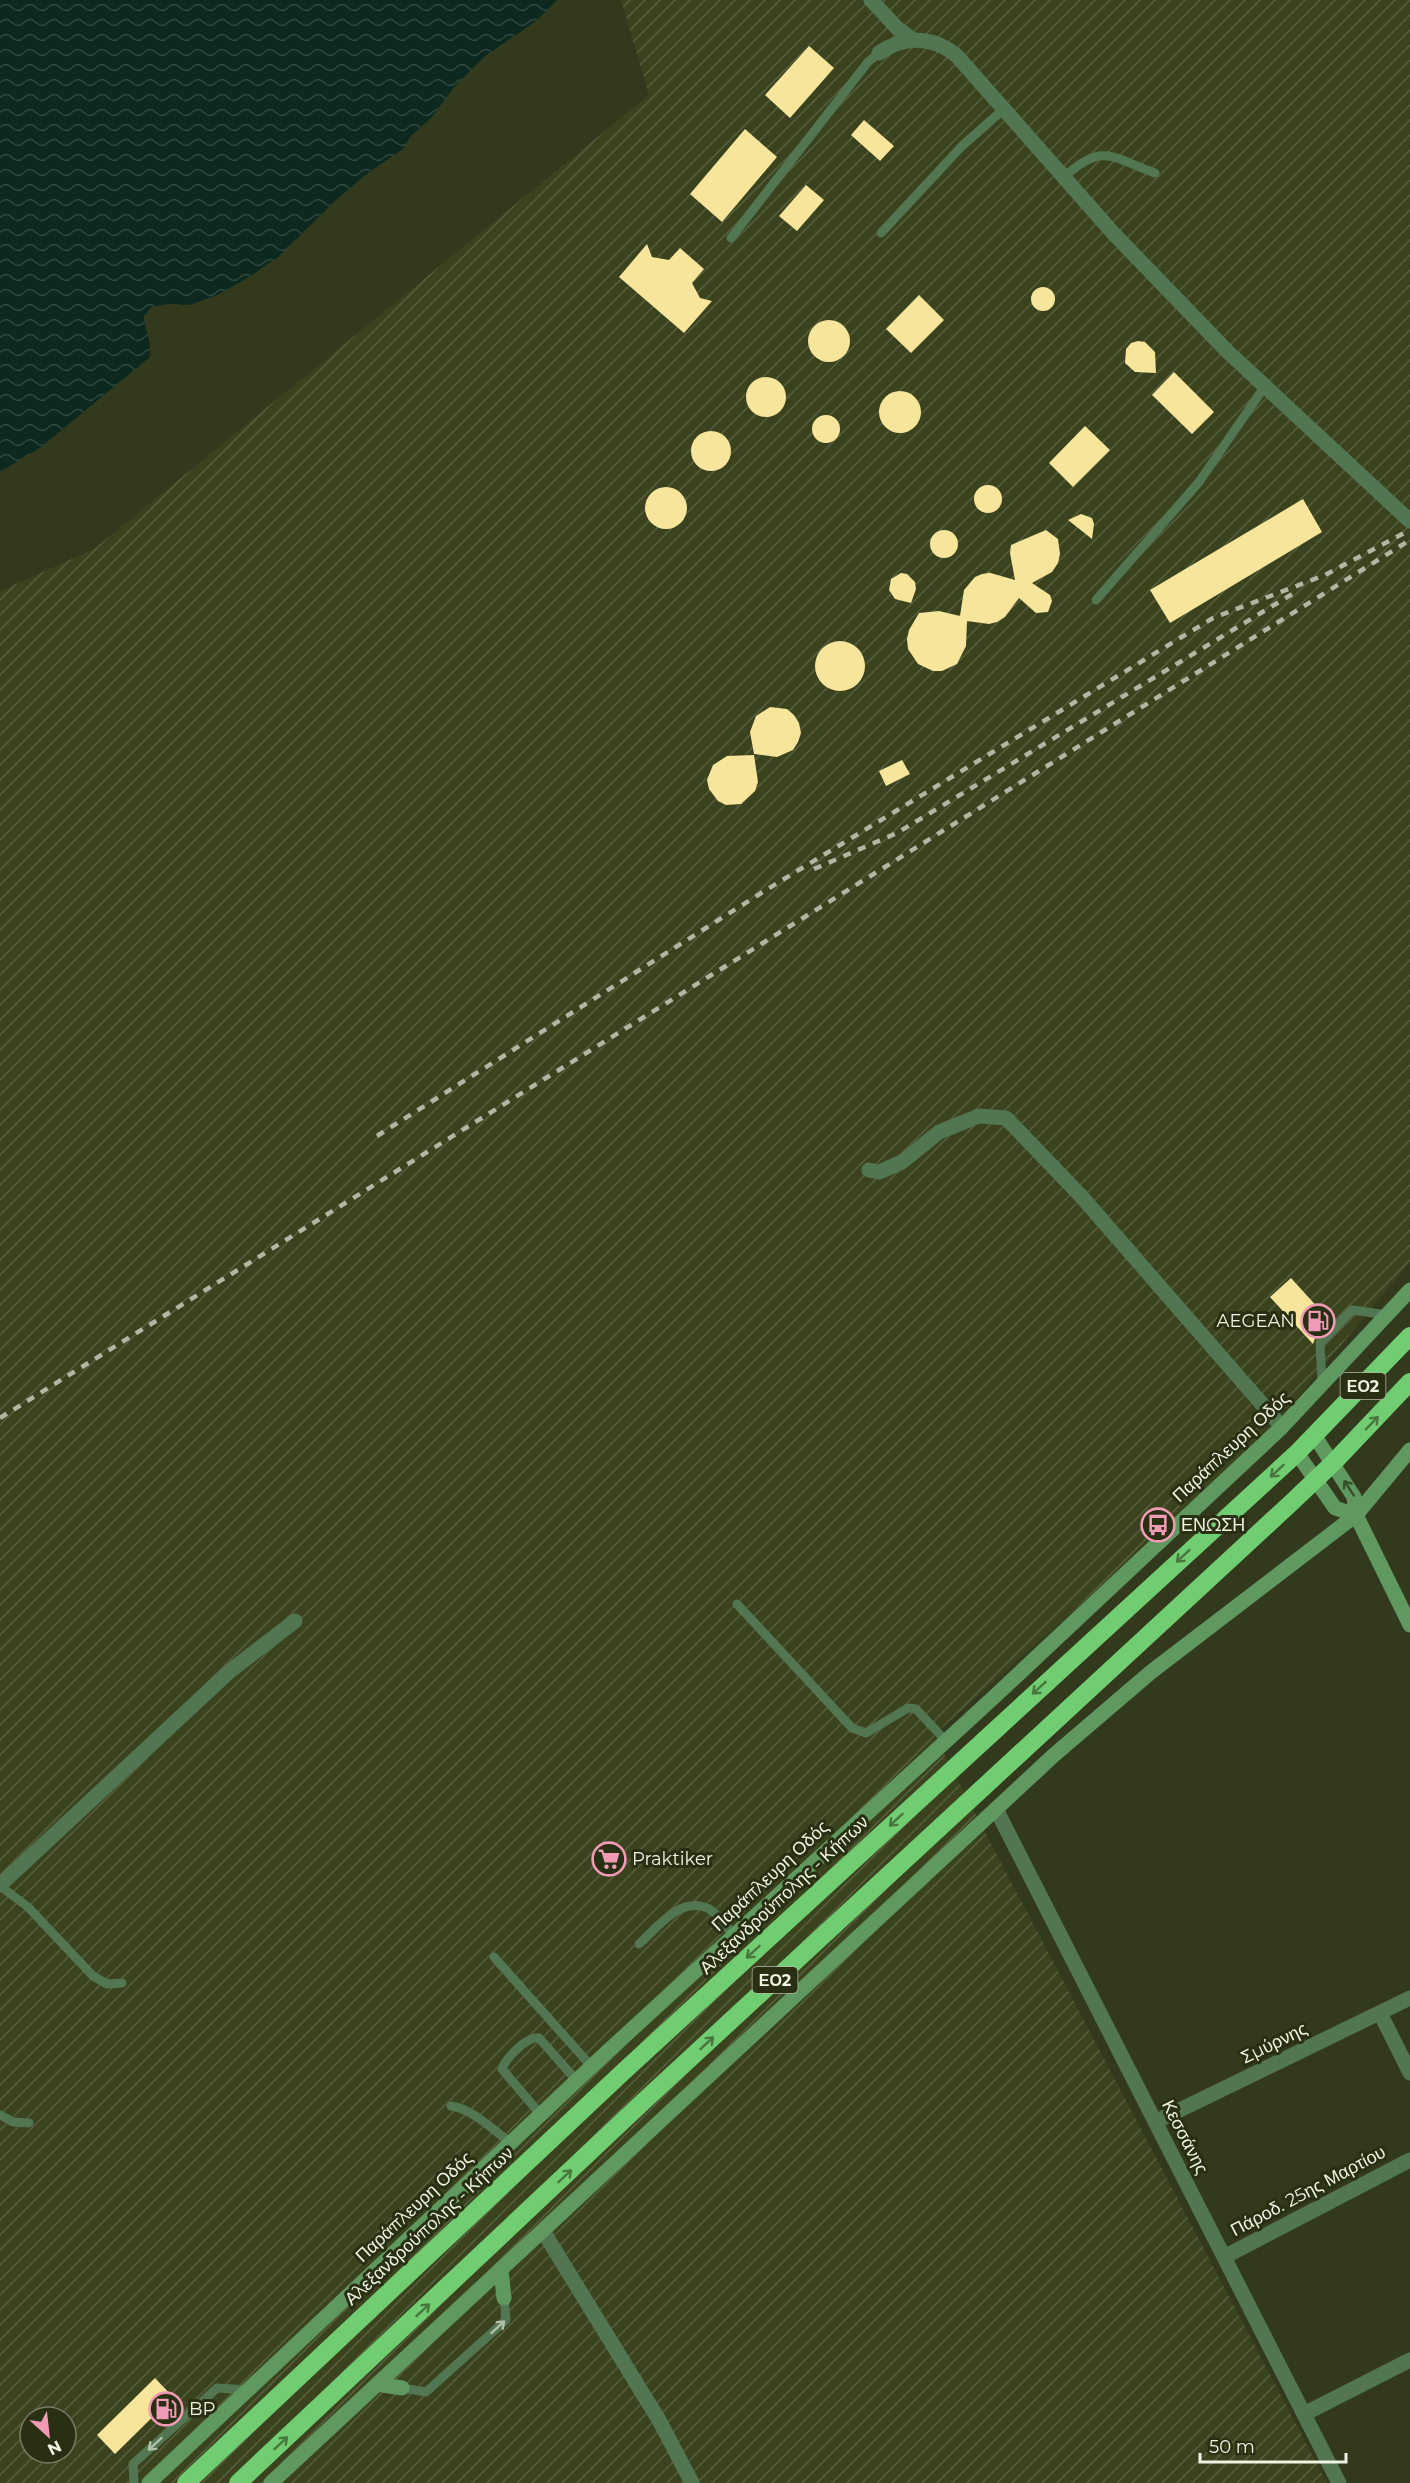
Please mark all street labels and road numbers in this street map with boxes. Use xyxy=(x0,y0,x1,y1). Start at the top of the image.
road number: ΕΟ2 xyxy=(1340,1373,1386,1399)
street label: Παράπλευρη Οδός xyxy=(1168,1387,1294,1507)
street label: Αλεξανδρούπολης - Κήπων xyxy=(695,1811,873,1979)
street label: Παράπλευρη Οδός xyxy=(707,1816,833,1936)
road number: ΕΟ2 xyxy=(752,1967,798,1993)
street label: Σμύρνης xyxy=(1237,2017,1311,2068)
street label: Κεσσάνης xyxy=(1157,2096,1213,2178)
street label: Πάροδ. 25ης Μαρτίου xyxy=(1227,2141,1389,2241)
street label: Αλεξανδρούπολης - Κήπων xyxy=(340,2142,518,2310)
street label: Παράπλευρη Οδός xyxy=(351,2147,477,2267)

